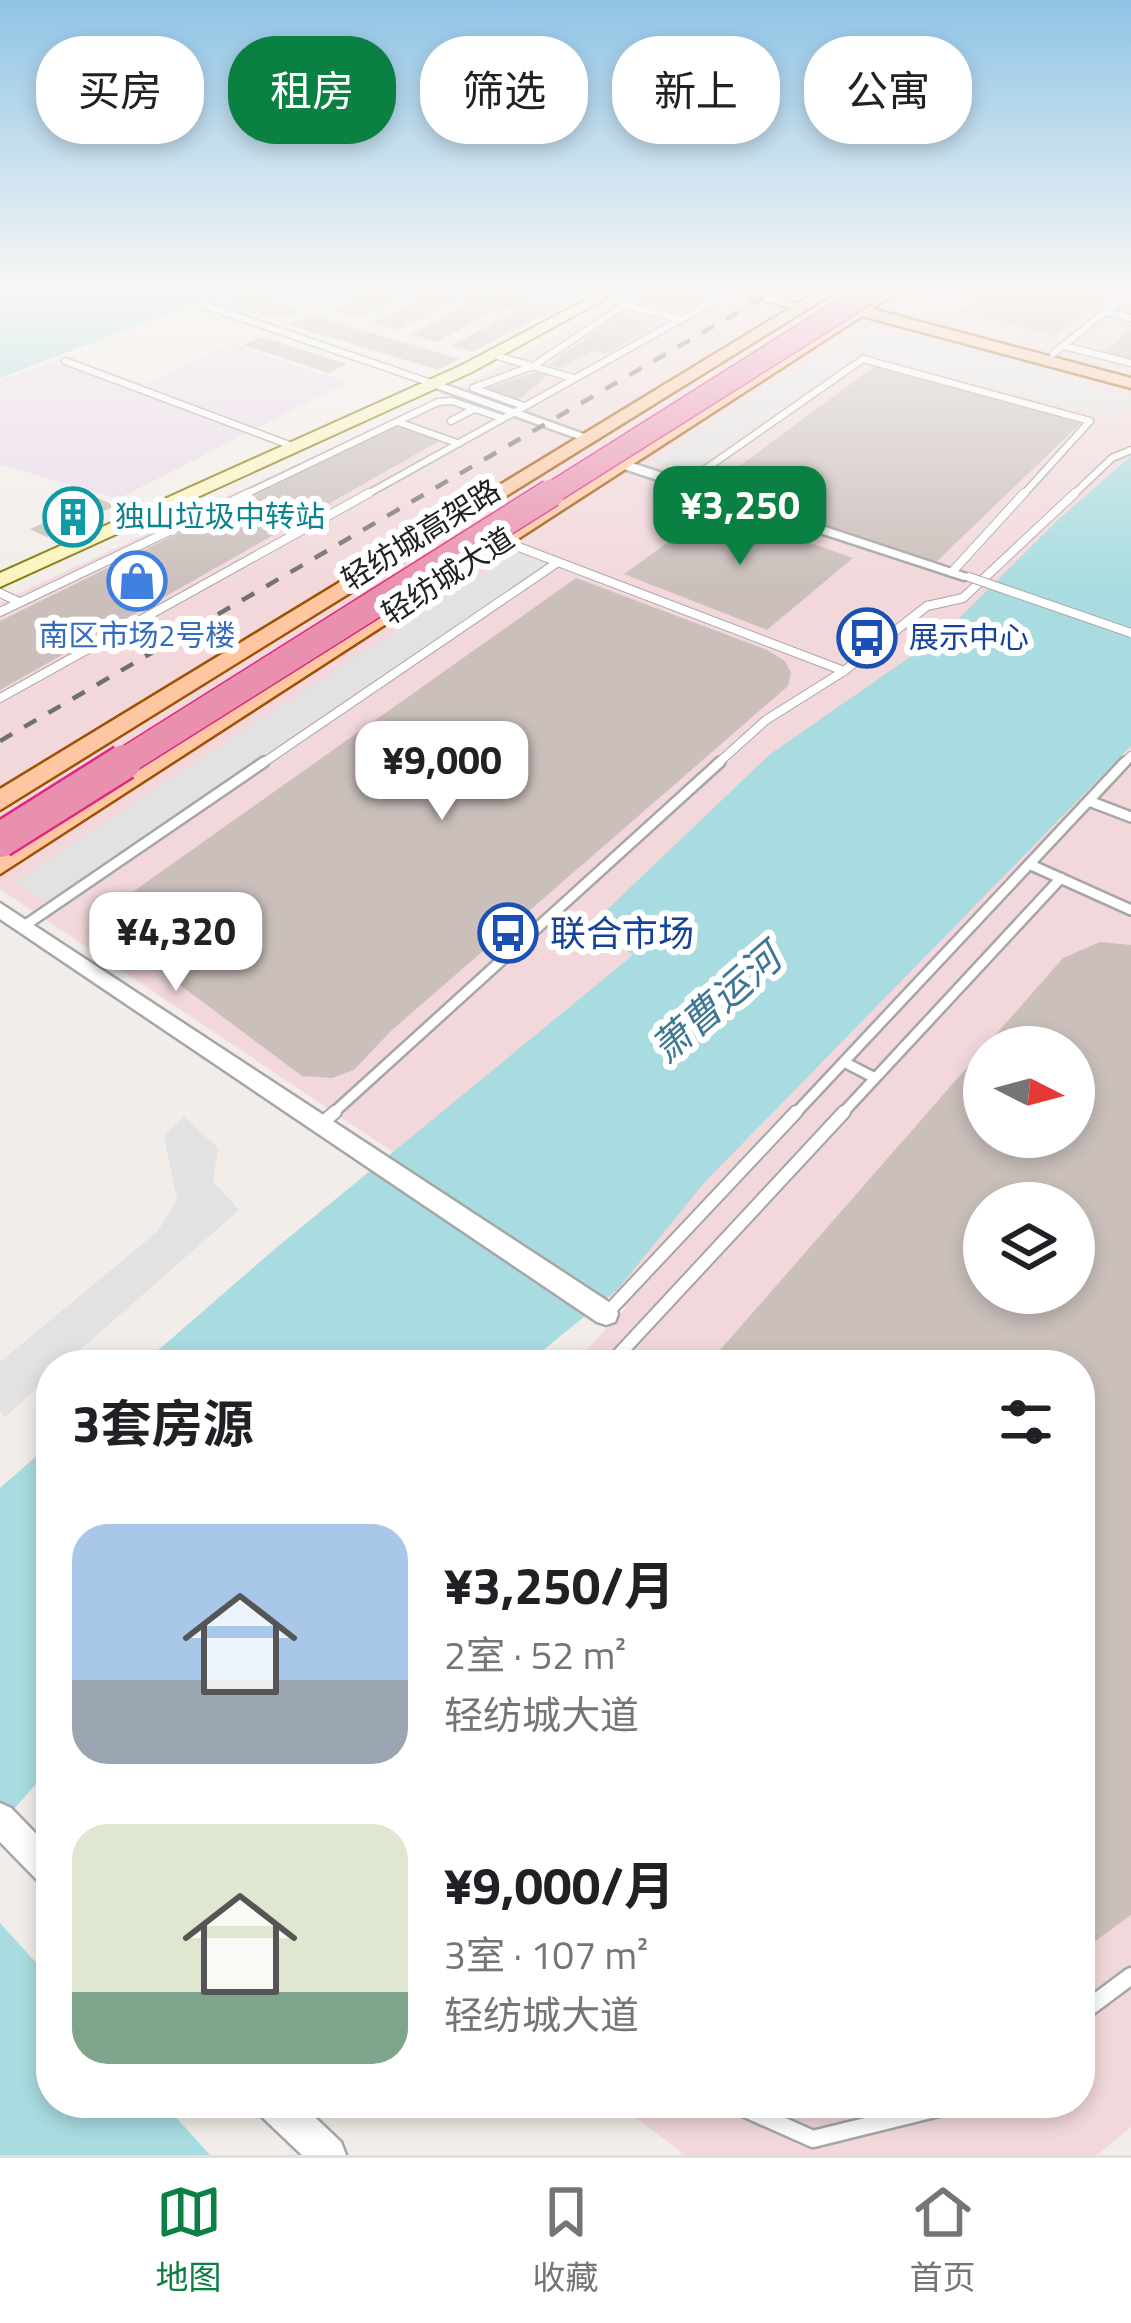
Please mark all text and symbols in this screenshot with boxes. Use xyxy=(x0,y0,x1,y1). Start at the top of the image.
chip: 买房 xyxy=(36,36,204,144)
chip: 租房 xyxy=(228,36,396,144)
chip: 筛选 xyxy=(420,36,588,144)
chip: 新上 xyxy=(612,36,780,144)
chip: 公寓 xyxy=(804,36,972,144)
pin: ¥3,250 xyxy=(642,466,838,568)
street label: 轻纺城高架路 xyxy=(332,467,509,601)
text: ¥3,250 xyxy=(680,475,800,534)
building icon: 独山垃圾中转站 xyxy=(42,486,104,548)
place label: 独山垃圾中转站 xyxy=(115,493,325,539)
street label: 轻纺城大道 xyxy=(372,515,523,635)
shop icon: 南区市场2号楼 xyxy=(106,550,168,612)
bus stop icon: 展示中心 xyxy=(836,607,898,669)
place label: 南区市场2号楼 xyxy=(39,612,235,658)
place label: 展示中心 xyxy=(909,614,1029,660)
pin: ¥9,000 xyxy=(344,721,540,823)
text: ¥9,000 xyxy=(382,730,502,789)
pin: ¥4,320 xyxy=(78,892,274,994)
text: ¥4,320 xyxy=(116,901,236,960)
bus stop icon: 联合市场 xyxy=(477,902,539,964)
place label: 联合市场 xyxy=(550,905,694,960)
water label: 萧曹运河 xyxy=(637,925,799,1076)
north arrow xyxy=(963,1026,1095,1158)
map controls xyxy=(963,1026,1095,1314)
button: layers xyxy=(963,1182,1095,1314)
text: 3套房源 xyxy=(72,1384,254,1462)
icon: filters xyxy=(993,1389,1059,1455)
text: ¥3,250/月 xyxy=(444,1546,675,1624)
icon: home xyxy=(168,1572,312,1716)
text: 2室 · 52 m² xyxy=(444,1625,626,1684)
text: 轻纺城大道 xyxy=(444,1685,639,1744)
text: ¥9,000/月 xyxy=(444,1846,675,1924)
icon: home xyxy=(168,1872,312,2016)
text: 3室 · 107 m² xyxy=(444,1925,648,1984)
text: 轻纺城大道 xyxy=(444,1985,639,2044)
tab: 地图 xyxy=(156,2179,222,2302)
tab: 收藏 xyxy=(533,2179,599,2302)
tab: 首页 xyxy=(910,2179,976,2302)

